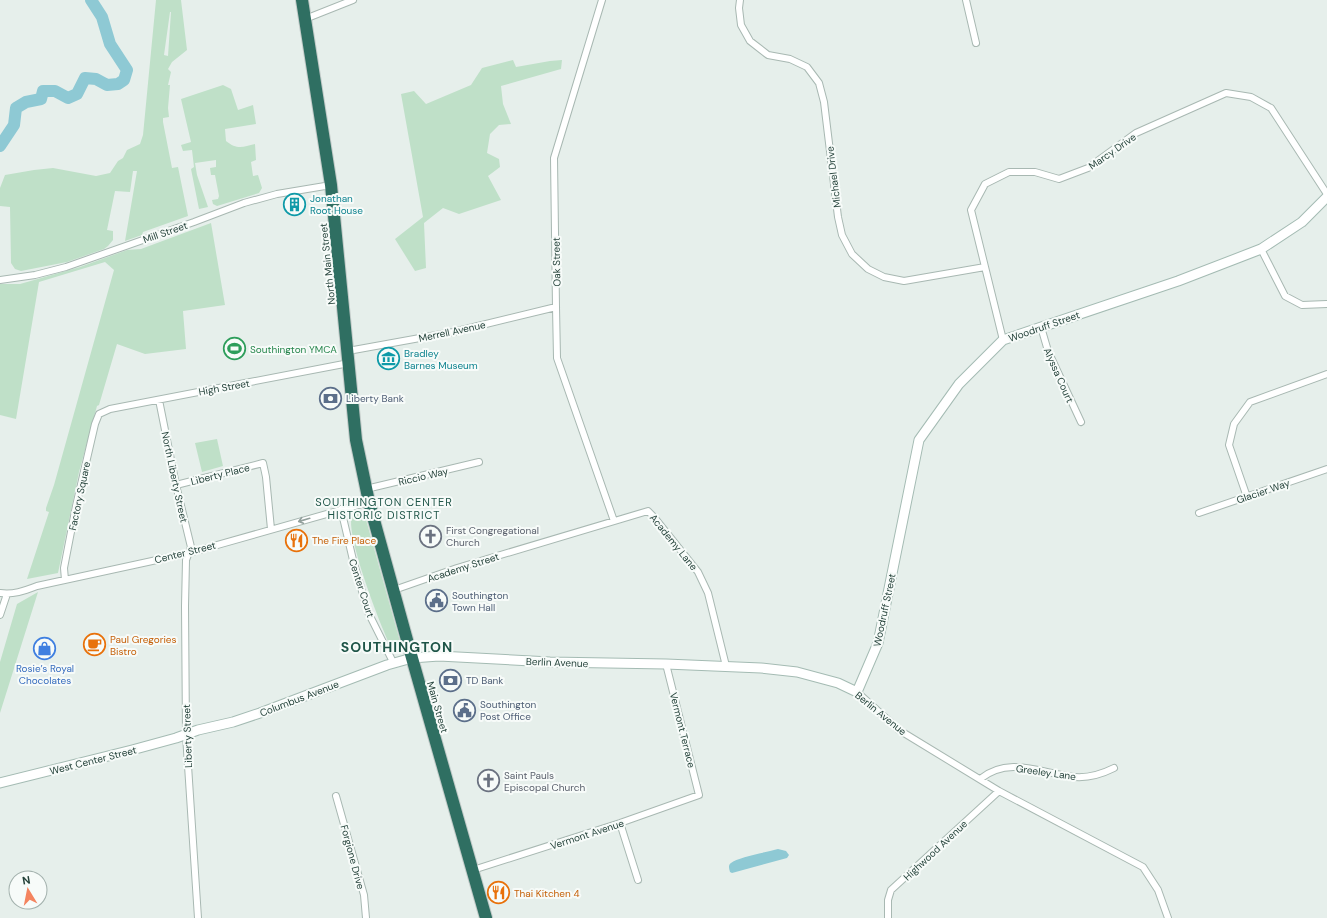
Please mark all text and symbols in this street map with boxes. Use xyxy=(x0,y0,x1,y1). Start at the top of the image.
street label: Marcy Drive xyxy=(1086,130,1139,173)
street label: Michael Drive xyxy=(823,145,844,208)
building icon: Jonathan Root House xyxy=(282,191,308,217)
place label: Jonathan Root House xyxy=(310,192,363,217)
street label: Mill Street xyxy=(141,219,189,246)
street label: North Main Street xyxy=(317,222,338,305)
street label: Oak Street xyxy=(550,237,563,287)
street label: Woodruff Street xyxy=(1007,308,1082,345)
street label: Merrell Avenue xyxy=(417,318,487,345)
sports icon: Southington YMCA xyxy=(222,336,248,362)
place label: Southington YMCA xyxy=(250,343,337,356)
museum icon: Bradley Barnes Museum xyxy=(376,346,402,372)
street label: Alyssa Court xyxy=(1041,346,1076,405)
place label: Bradley Barnes Museum xyxy=(404,347,478,372)
street label: High Street xyxy=(198,377,251,398)
bank icon: Liberty Bank xyxy=(317,385,343,411)
place label: Liberty Bank xyxy=(346,392,404,405)
street label: North Liberty Street xyxy=(159,430,191,524)
street label: Factory Square xyxy=(66,460,93,532)
street label: Liberty Place xyxy=(189,461,251,488)
street label: Riccio Way xyxy=(397,464,450,489)
street label: Glacier Way xyxy=(1235,476,1292,507)
district label: SOUTHINGTON CENTER HISTORIC DISTRICT xyxy=(315,495,453,522)
street label: Academy Lane xyxy=(647,512,700,573)
one-way arrow xyxy=(298,517,311,524)
church icon: First Congregational Church xyxy=(417,523,443,549)
place label: First Congregational Church xyxy=(446,524,539,549)
restaurant icon: The Fire Place xyxy=(284,527,310,553)
place label: The Fire Place xyxy=(312,534,376,547)
street label: Center Street xyxy=(153,539,217,566)
street label: Academy Street xyxy=(426,550,501,585)
street label: Center Court xyxy=(346,557,377,619)
street label: Woodruff Street xyxy=(870,572,899,648)
public building icon: Southington Town Hall xyxy=(424,588,450,614)
place label: Southington Town Hall xyxy=(452,589,509,614)
cafe icon: Paul Gregories Bistro xyxy=(81,632,107,658)
place label: Paul Gregories Bistro xyxy=(110,633,176,658)
shop icon: Rosie’s Royal Chocolates xyxy=(32,635,58,661)
district label: SOUTHINGTON xyxy=(341,638,453,656)
street label: Berlin Avenue xyxy=(526,655,589,670)
place label: Rosie’s Royal Chocolates xyxy=(16,662,74,687)
bank icon: TD Bank xyxy=(438,667,464,693)
place label: TD Bank xyxy=(466,674,503,687)
street label: Columbus Avenue xyxy=(258,677,341,720)
street label: Main Street xyxy=(424,680,451,734)
street label: Berlin Avenue xyxy=(852,689,909,738)
street label: Vermont Terrace xyxy=(667,691,698,769)
public building icon: Southington Post Office xyxy=(451,697,477,723)
place label: Southington Post Office xyxy=(480,698,537,723)
street label: Liberty Street xyxy=(180,704,195,768)
street label: West Center Street xyxy=(48,743,138,778)
street label: Greeley Lane xyxy=(1015,762,1077,783)
church icon: Saint Pauls Episcopal Church xyxy=(476,768,502,794)
place label: Saint Pauls Episcopal Church xyxy=(504,769,585,794)
street label: Vermont Avenue xyxy=(549,816,626,852)
street label: Highwood Avenue xyxy=(901,817,970,883)
street label: Forgione Drive xyxy=(338,823,367,891)
north arrow xyxy=(8,870,48,910)
text: N xyxy=(21,873,31,888)
restaurant icon: Thai Kitchen 4 xyxy=(486,880,512,906)
place label: Thai Kitchen 4 xyxy=(514,887,580,900)

